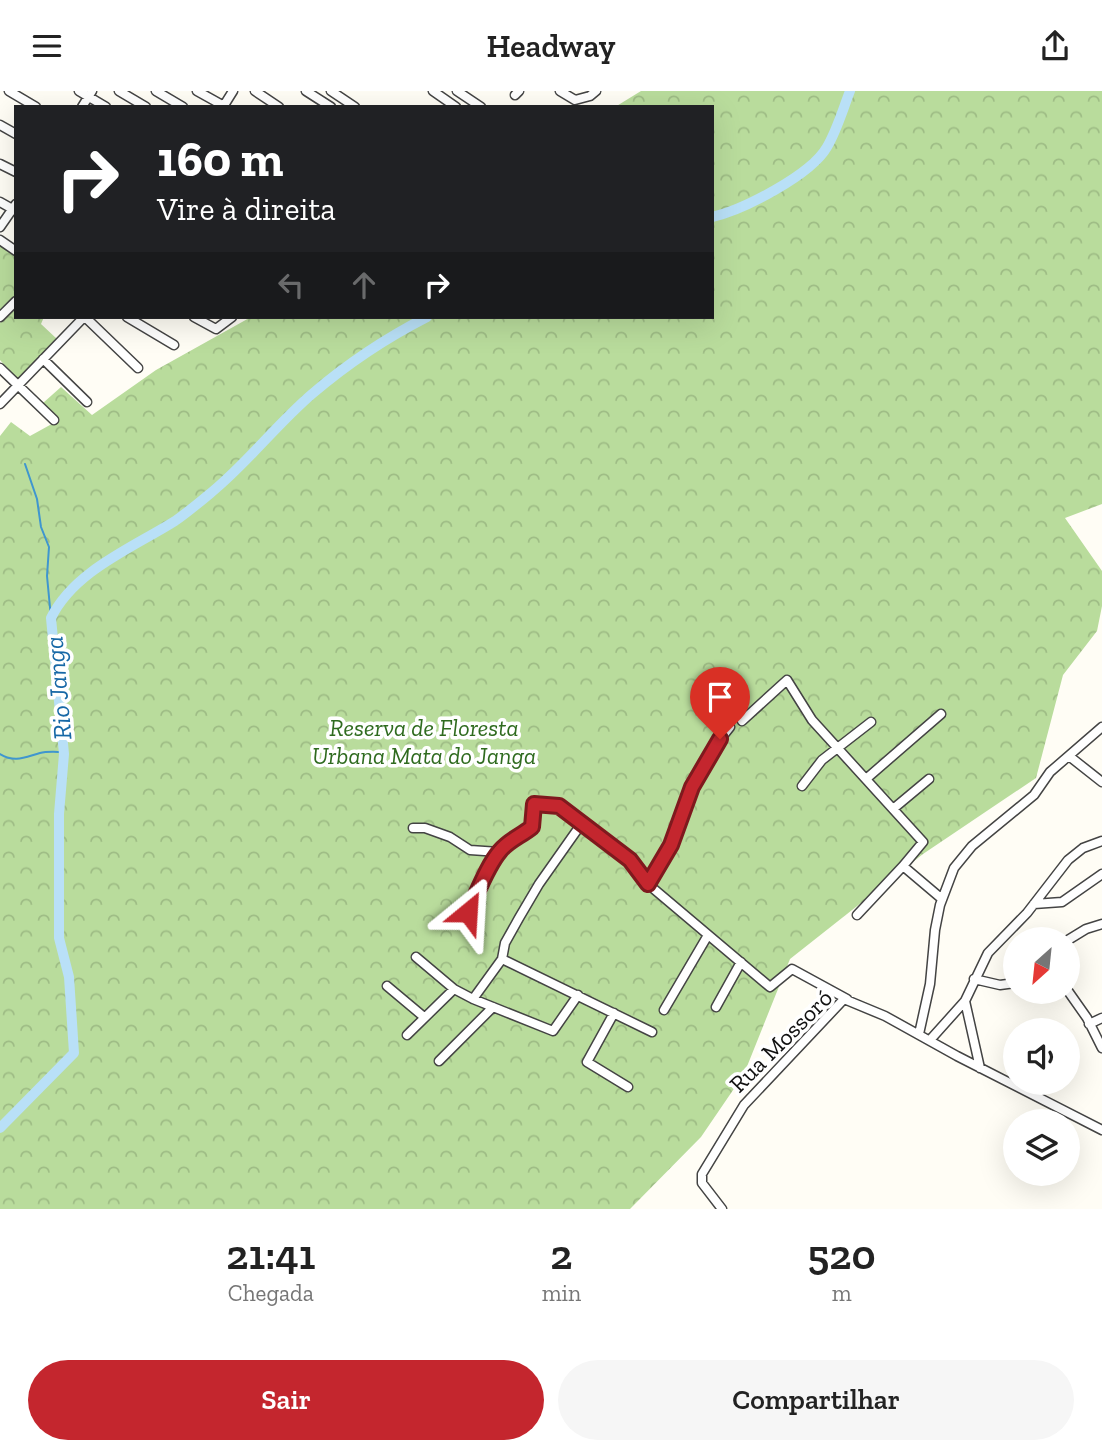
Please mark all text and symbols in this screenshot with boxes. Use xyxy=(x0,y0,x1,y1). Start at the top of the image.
icon: menu xyxy=(28,27,66,65)
text: Headway xyxy=(487,27,615,65)
icon: share xyxy=(1036,27,1074,65)
text: 160 m xyxy=(157,130,283,189)
icon: right xyxy=(42,133,133,224)
text: Vire à direita xyxy=(157,190,336,228)
icon: left xyxy=(272,266,310,304)
icon: ahead xyxy=(345,266,383,304)
icon: right xyxy=(418,266,456,304)
water label: Rio Janga xyxy=(38,635,78,741)
pin xyxy=(690,667,750,739)
icon: arrive xyxy=(701,678,739,716)
park label: Reserva de Floresta Urbana Mata do Janga xyxy=(312,713,536,770)
position arrow xyxy=(431,875,505,949)
north arrow xyxy=(1003,927,1080,1005)
map controls xyxy=(1003,927,1080,1186)
street label: Rua Mossoró xyxy=(723,983,838,1098)
button: sound xyxy=(1003,1018,1080,1095)
button: layers xyxy=(1003,1109,1080,1186)
text: 21:41 xyxy=(226,1229,315,1280)
text: 2 xyxy=(550,1229,573,1280)
text: 520 xyxy=(808,1229,876,1280)
text: Chegada xyxy=(228,1279,314,1307)
text: min xyxy=(542,1279,581,1307)
text: m xyxy=(832,1279,852,1307)
button: Sair xyxy=(28,1360,544,1440)
button: Compartilhar xyxy=(558,1360,1074,1440)

